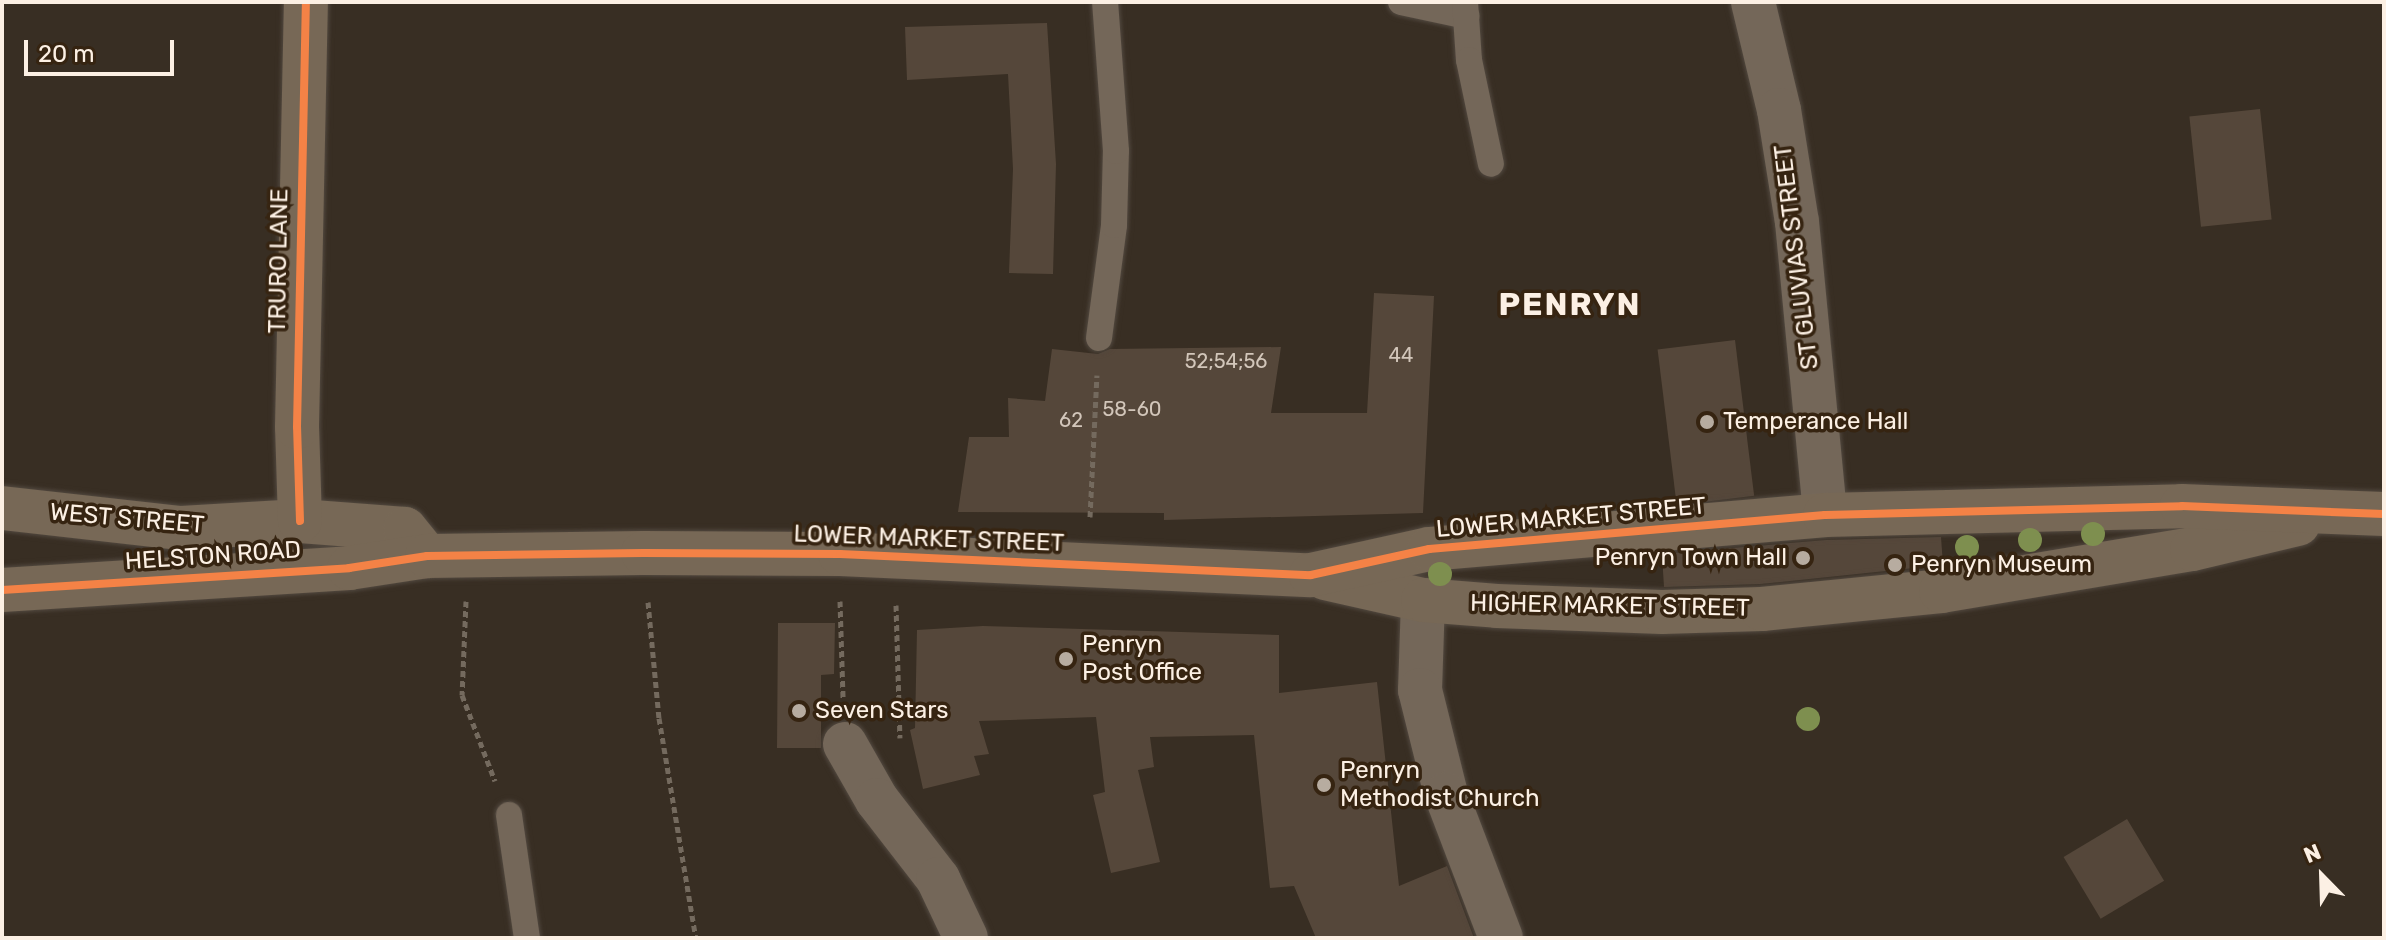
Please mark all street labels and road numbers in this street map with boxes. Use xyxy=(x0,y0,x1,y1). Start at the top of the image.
street label: ST GLUVIAS STREET xyxy=(1769,143,1825,371)
street label: TRURO LANE xyxy=(263,188,295,334)
street label: LOWER MARKET STREET xyxy=(1434,492,1708,544)
street label: WEST STREET xyxy=(48,498,206,540)
street label: LOWER MARKET STREET xyxy=(793,520,1065,558)
street label: HELSTON ROAD xyxy=(124,535,302,577)
street label: HIGHER MARKET STREET xyxy=(1470,589,1750,623)

